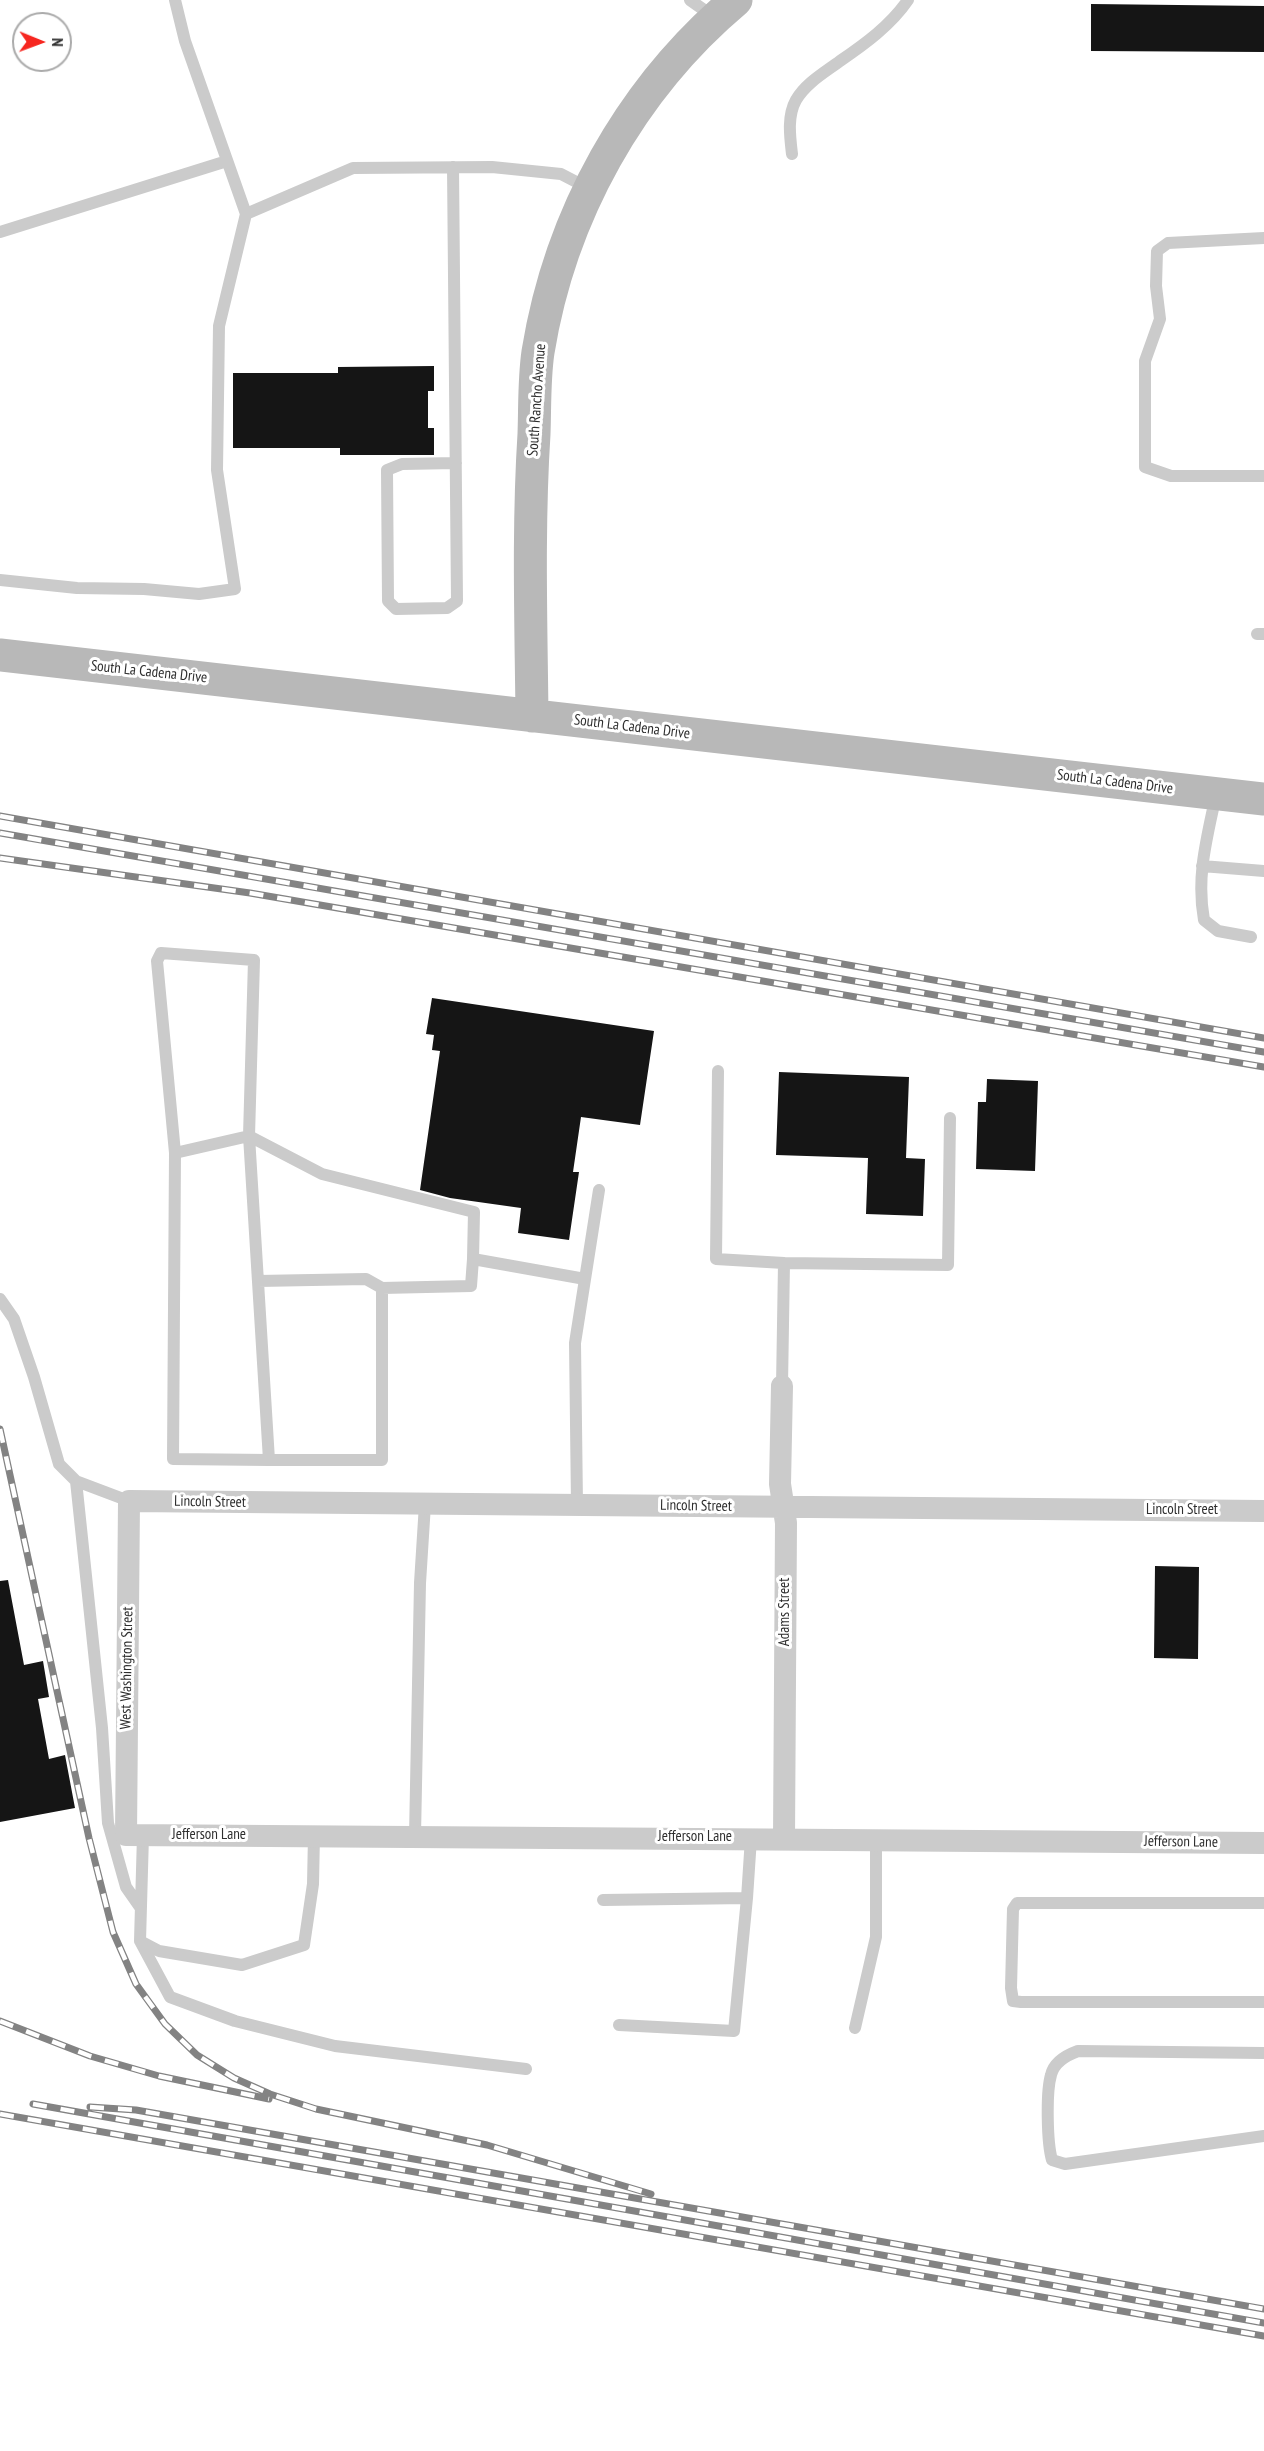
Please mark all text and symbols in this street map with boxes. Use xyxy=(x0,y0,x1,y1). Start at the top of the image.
north arrow xyxy=(12,12,72,72)
text: N xyxy=(48,38,68,47)
street label: South Rancho Avenue xyxy=(524,343,550,457)
street label: South La Cadena Drive xyxy=(90,657,208,687)
street label: South La Cadena Drive xyxy=(573,711,691,743)
street label: South La Cadena Drive xyxy=(1056,766,1174,798)
street label: Lincoln Street xyxy=(174,1492,246,1512)
street label: Lincoln Street xyxy=(660,1496,732,1516)
street label: Lincoln Street xyxy=(1146,1501,1218,1519)
street label: Adams Street xyxy=(776,1578,794,1646)
street label: West Washington Street xyxy=(117,1606,137,1730)
street label: Jefferson Lane xyxy=(172,1826,246,1844)
street label: Jefferson Lane xyxy=(658,1828,732,1846)
street label: Jefferson Lane xyxy=(1144,1832,1218,1852)

